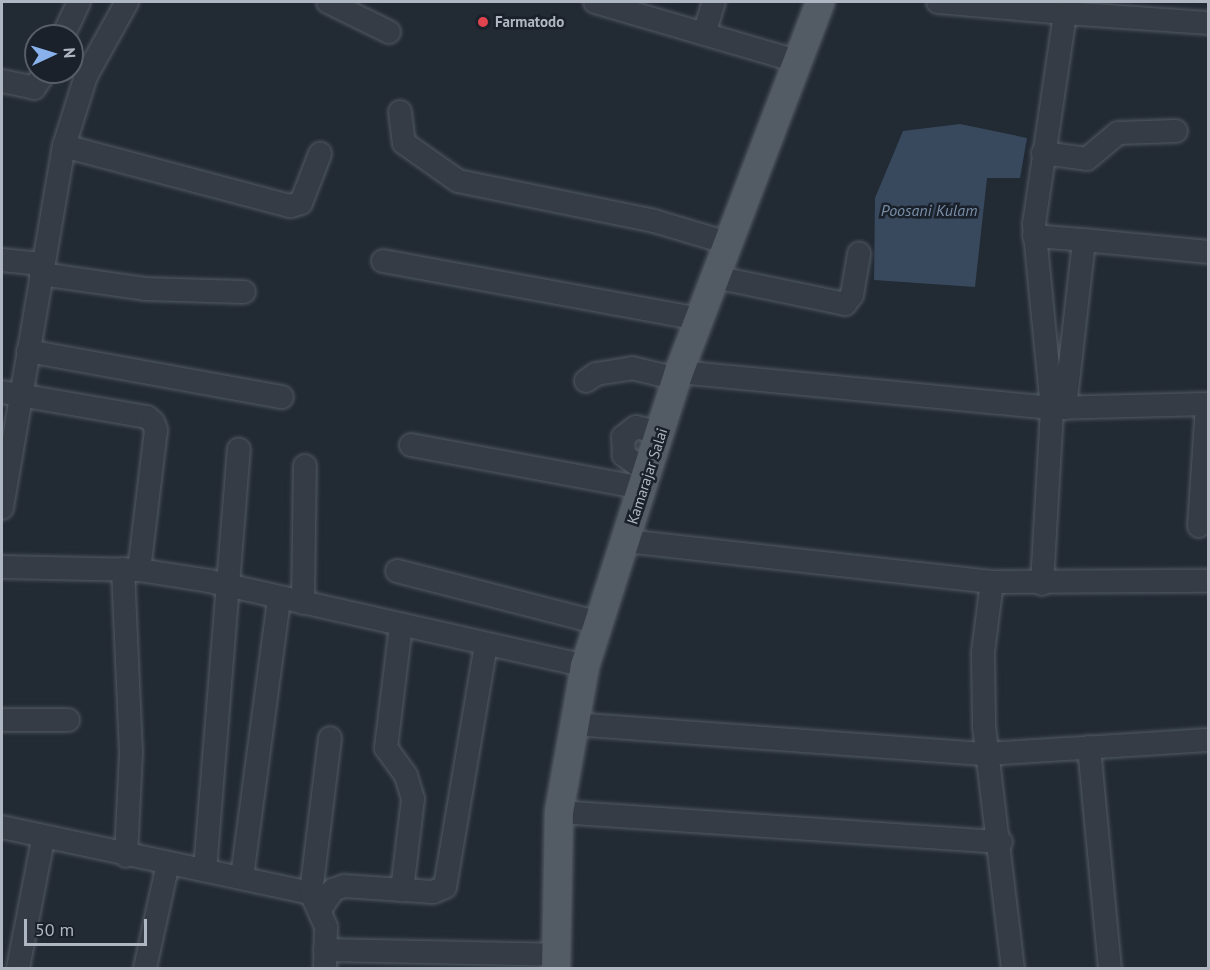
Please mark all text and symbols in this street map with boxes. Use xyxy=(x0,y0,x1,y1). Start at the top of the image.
place label: Farmatodo xyxy=(495,13,564,31)
marker: Farmatodo xyxy=(476,15,490,29)
north arrow xyxy=(24,24,84,84)
text: N xyxy=(60,47,80,59)
water label: Poosani Kulam xyxy=(881,200,977,220)
street label: Kamarajar Salai xyxy=(623,426,671,526)
scale bar xyxy=(27,907,150,945)
text: 50 m xyxy=(35,918,74,941)

